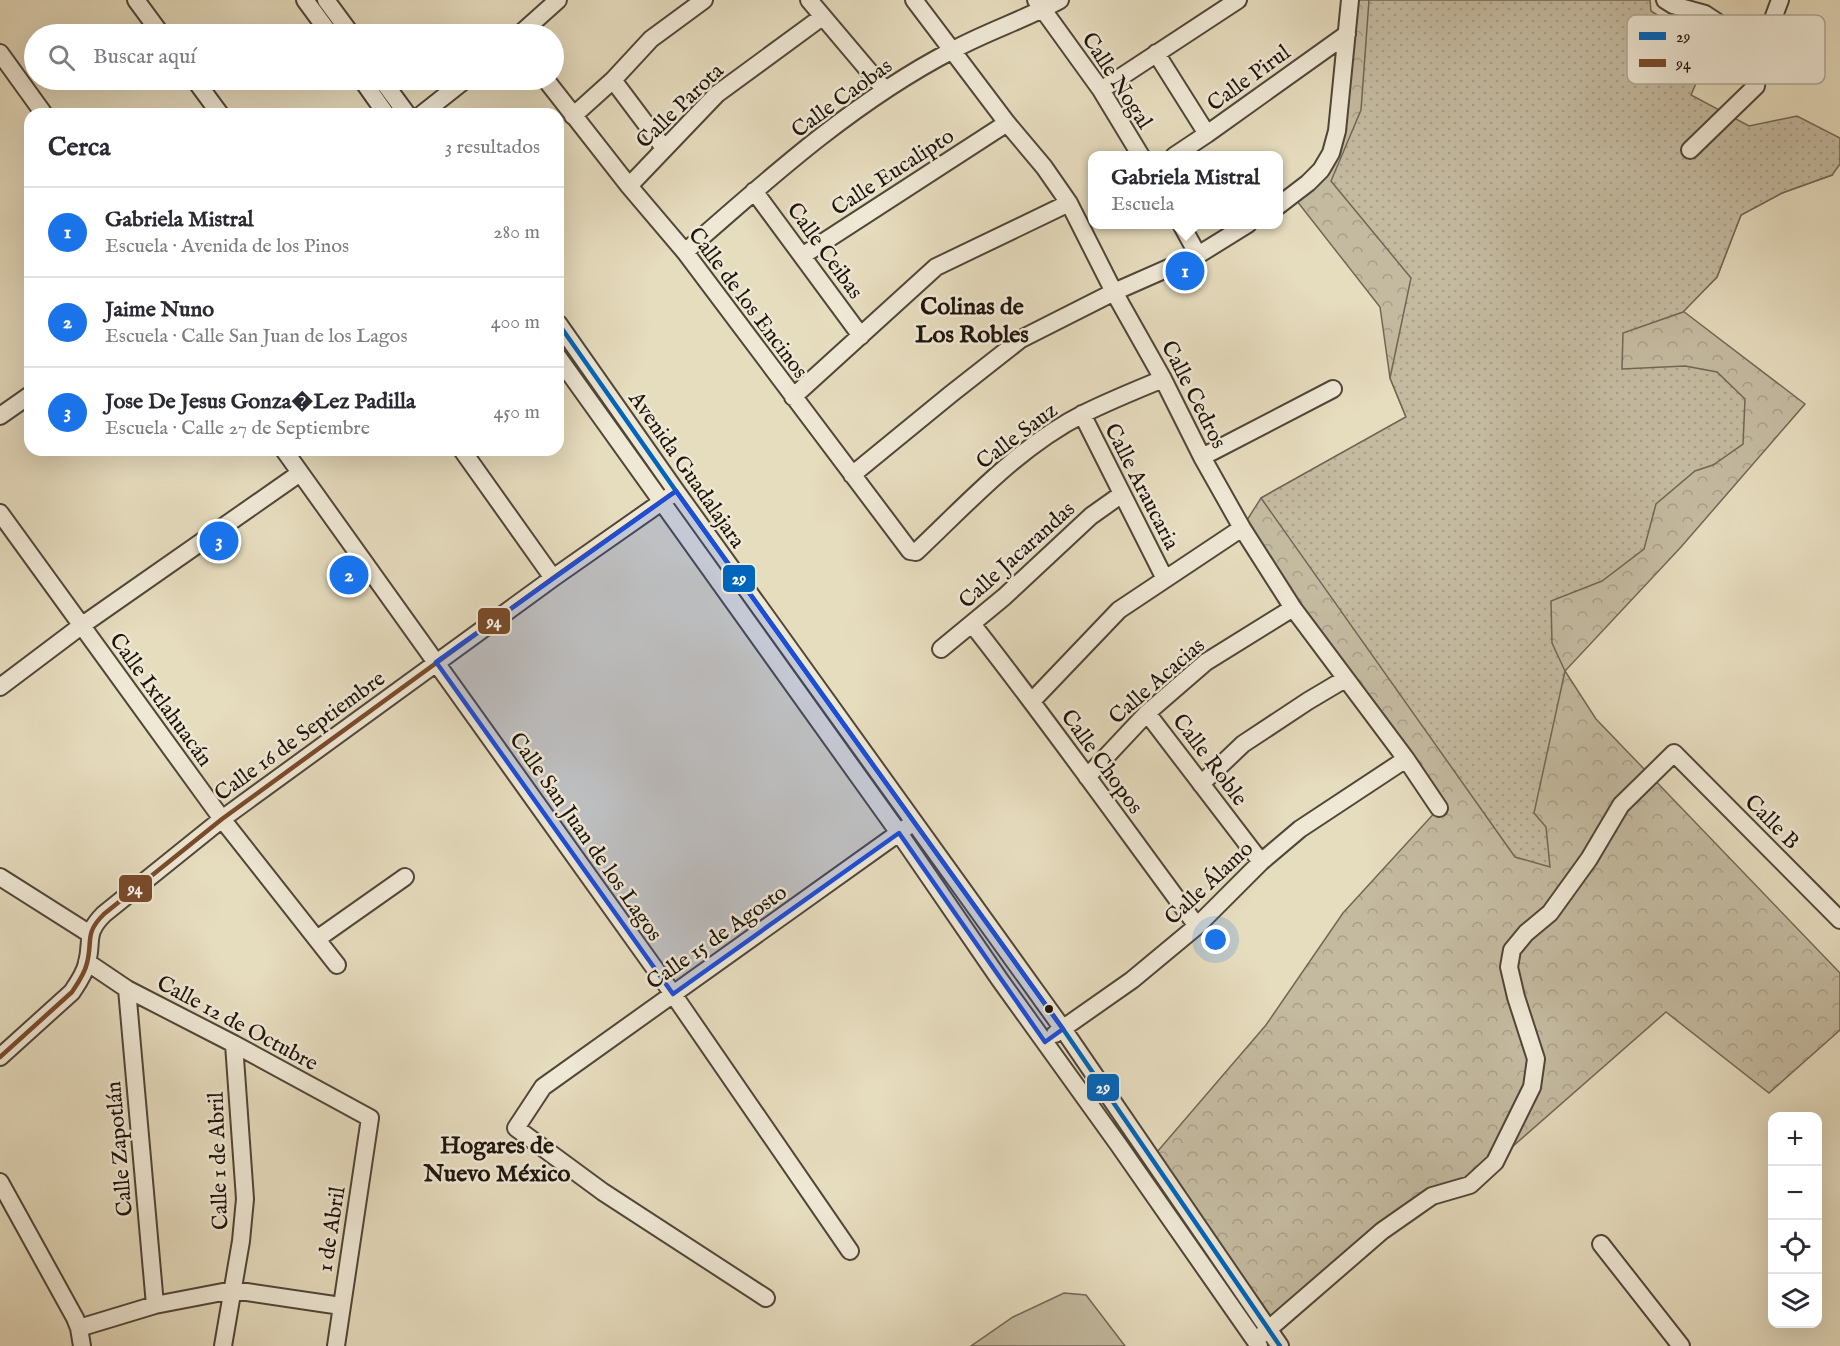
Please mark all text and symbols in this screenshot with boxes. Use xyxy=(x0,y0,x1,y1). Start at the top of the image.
legend xyxy=(1627,15,1825,84)
search box xyxy=(24,24,564,90)
street label: Calle Nogal xyxy=(1075,27,1158,135)
text: 29 xyxy=(1676,28,1691,48)
street label: Calle Pirul xyxy=(1202,39,1296,118)
icon: search xyxy=(45,41,78,74)
text: Buscar aquí xyxy=(93,43,196,71)
street label: Calle Caobas xyxy=(786,53,898,145)
text: 94 xyxy=(1675,55,1691,75)
street label: Calle Parota xyxy=(631,57,730,155)
street label: Calle Eucalipto xyxy=(826,123,960,223)
text: Cerca xyxy=(48,131,110,164)
text: 3 resultados xyxy=(445,135,540,160)
popup xyxy=(1088,151,1283,229)
text: Gabriela Mistral xyxy=(1111,164,1260,192)
text: Escuela xyxy=(1111,192,1174,217)
street label: Calle Ceibas xyxy=(780,197,869,305)
text: Gabriela Mistral xyxy=(105,206,253,234)
text: 1 xyxy=(64,220,71,245)
text: 280 m xyxy=(493,220,540,245)
street label: Calle de los Encinos xyxy=(681,222,814,385)
text: Escuela · Avenida de los Pinos xyxy=(105,234,349,259)
pin: 1 xyxy=(1166,248,1204,294)
district label: Colinas de Los Robles xyxy=(915,292,1029,351)
text: Jaime Nuno xyxy=(105,296,214,324)
text: 2 xyxy=(63,310,72,335)
text: 400 m xyxy=(491,310,540,335)
text: Escuela · Calle San Juan de los Lagos xyxy=(105,324,407,349)
street label: Calle Cedros xyxy=(1154,336,1232,454)
street label: Avenida Guadalajara xyxy=(621,385,751,554)
text: Jose De Jesus Gonza�Lez Padilla xyxy=(105,388,416,416)
street label: Calle Sauz xyxy=(971,397,1063,476)
text: 3 xyxy=(64,400,71,425)
text: 450 m xyxy=(493,400,540,425)
text: Escuela · Calle 27 de Septiembre xyxy=(105,416,370,441)
street label: Calle Araucaria xyxy=(1097,419,1185,555)
street label: Calle Jacarandas xyxy=(953,496,1081,615)
pin: 3 xyxy=(200,518,238,564)
pin: 2 xyxy=(330,552,368,598)
line badge: 29 xyxy=(722,564,756,593)
text: 29 xyxy=(732,570,746,590)
line badge: 94 xyxy=(477,607,511,635)
text: 94 xyxy=(486,613,503,633)
street label: Calle Ixtlahuacán xyxy=(102,628,218,773)
street label: Calle Acacias xyxy=(1103,632,1211,731)
street label: Calle 16 de Septiembre xyxy=(209,665,391,808)
street label: Calle Chopos xyxy=(1054,704,1149,820)
street label: Calle Roble xyxy=(1166,709,1253,812)
street label: Calle San Juan de los Lagos xyxy=(503,727,668,947)
street label: Calle B xyxy=(1738,789,1805,856)
street label: Calle Álamo xyxy=(1159,835,1260,932)
line badge: 94 xyxy=(118,874,153,903)
street label: Calle 15 de Agosto xyxy=(641,879,793,997)
text: 94 xyxy=(127,880,144,900)
your location xyxy=(1201,925,1230,954)
street label: Calle 12 de Octubre xyxy=(152,969,322,1078)
unlabelled marker xyxy=(1043,1003,1055,1015)
line badge: 29 xyxy=(1086,1073,1120,1102)
text: 29 xyxy=(1096,1079,1110,1099)
street label: Calle Zapotlán xyxy=(100,1080,140,1218)
street label: Calle 1 de Abril xyxy=(203,1091,235,1231)
map controls xyxy=(1768,1112,1822,1328)
button: + xyxy=(1768,1112,1822,1166)
district label: Hogares de Nuevo México xyxy=(423,1131,570,1190)
button: − xyxy=(1768,1166,1822,1220)
street label: 1 de Abril xyxy=(311,1185,353,1274)
button: locate xyxy=(1768,1220,1822,1274)
button: layers xyxy=(1768,1274,1822,1328)

